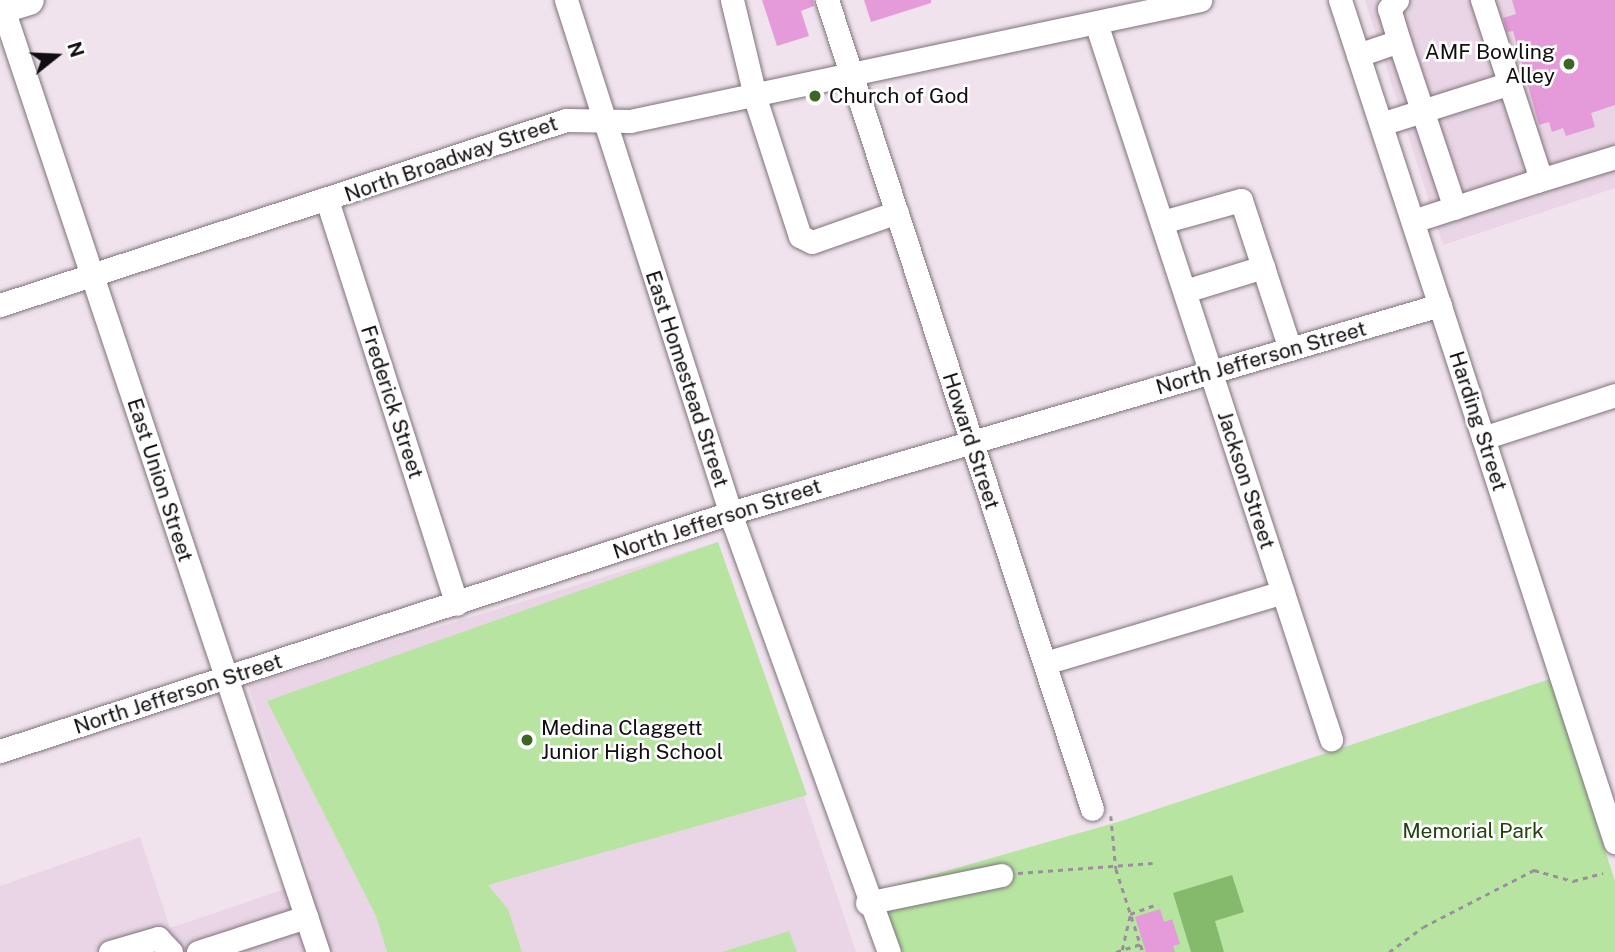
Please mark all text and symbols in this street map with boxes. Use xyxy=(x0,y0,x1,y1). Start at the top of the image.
north arrow xyxy=(21,21,91,91)
text: N xyxy=(63,39,89,60)
place label: AMF Bowling Alley xyxy=(1425,39,1555,89)
marker: AMF Bowling Alley xyxy=(1561,56,1577,72)
place label: Church of God xyxy=(829,83,969,109)
marker: Church of God xyxy=(807,88,823,104)
street label: North Broadway Street xyxy=(341,111,561,207)
street label: East Homestead Street xyxy=(640,267,734,491)
street label: North Jefferson Street xyxy=(1153,316,1369,400)
street label: Frederick Street xyxy=(355,322,429,482)
street label: Harding Street xyxy=(1444,348,1512,494)
street label: Howard Street xyxy=(937,369,1005,513)
street label: East Union Street xyxy=(122,395,198,565)
street label: Jackson Street xyxy=(1212,408,1280,552)
street label: North Jefferson Street xyxy=(610,473,824,565)
street label: North Jefferson Street xyxy=(71,648,285,740)
place label: Medina Claggett Junior High School xyxy=(541,715,723,765)
marker: Medina Claggett Junior High School xyxy=(519,732,535,748)
park label: Memorial Park xyxy=(1402,818,1544,844)

